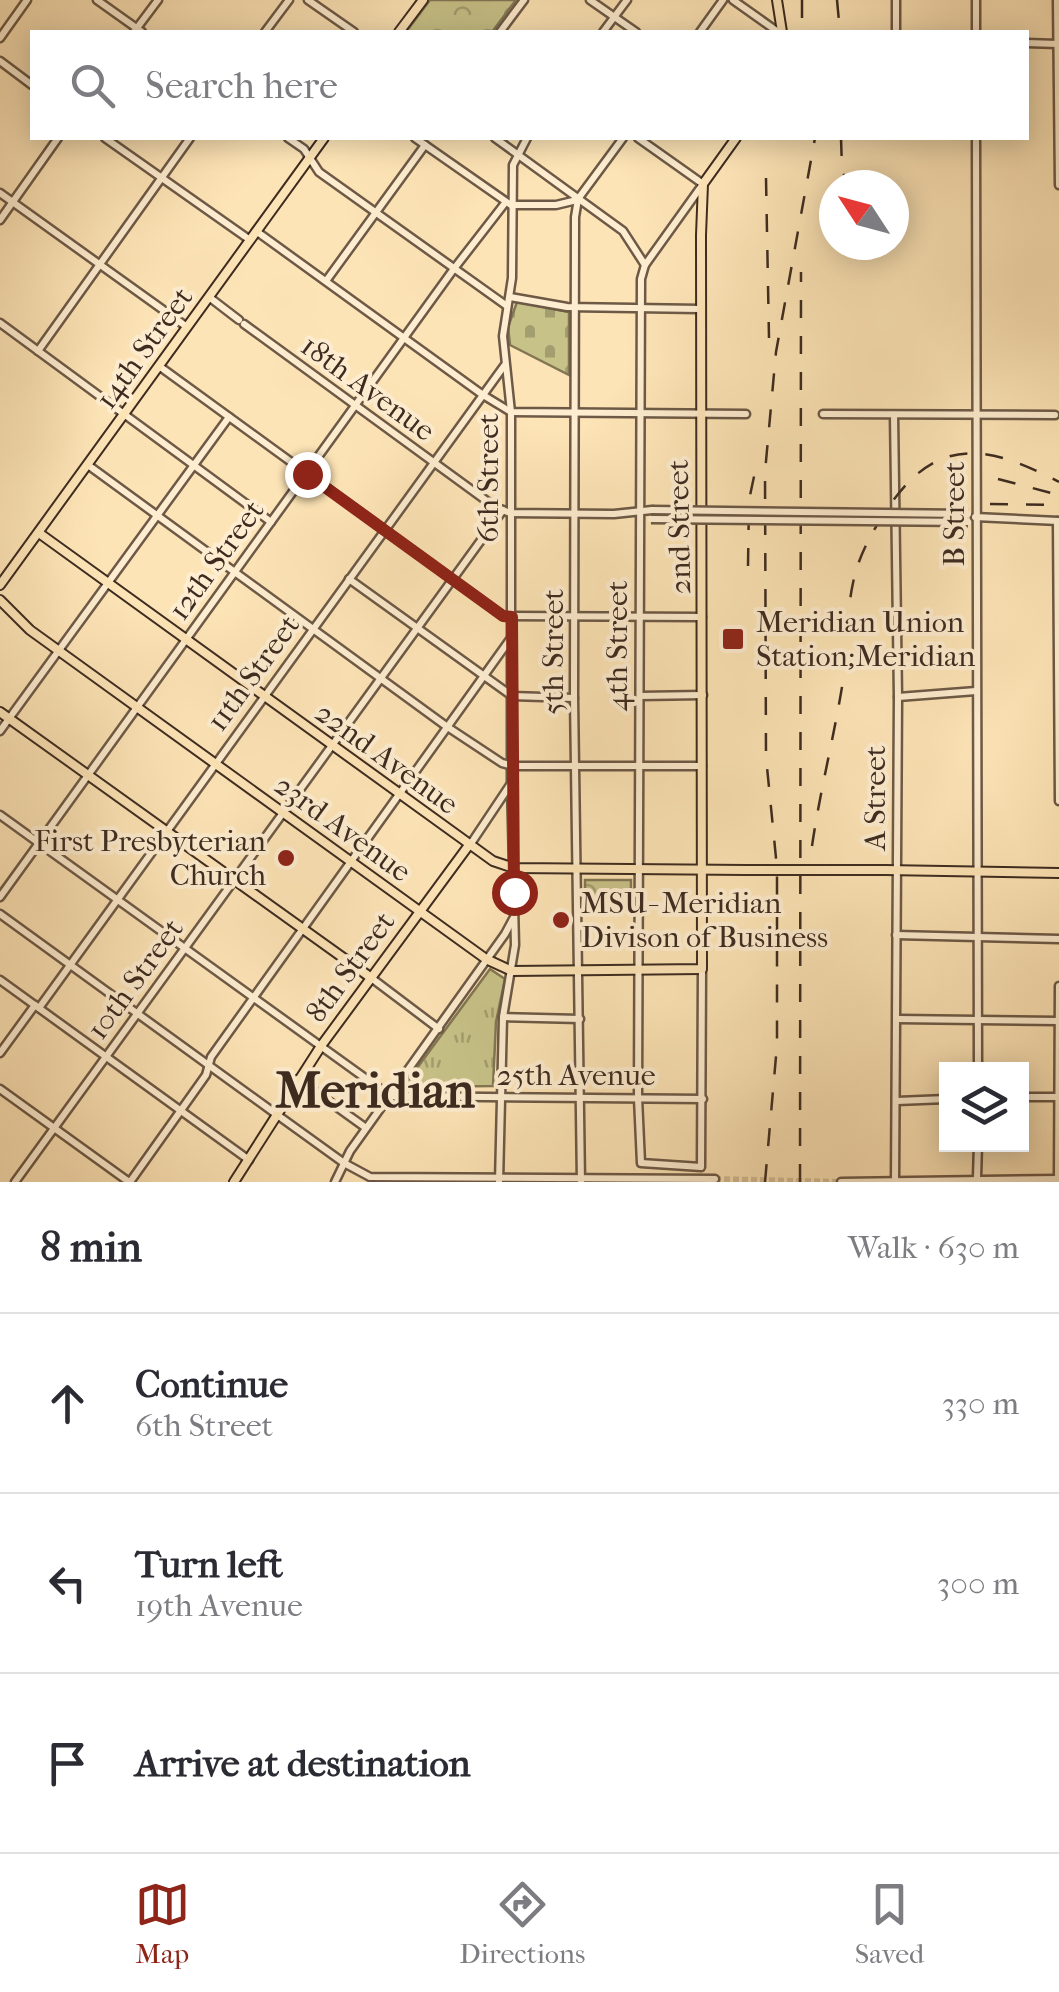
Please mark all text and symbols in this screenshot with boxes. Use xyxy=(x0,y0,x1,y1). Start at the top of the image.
search box xyxy=(30,30,1029,140)
icon: search xyxy=(65,58,120,113)
text: Search here xyxy=(145,63,338,108)
north arrow xyxy=(819,170,909,260)
street label: 14th Street xyxy=(89,281,200,416)
street label: 18th Avenue xyxy=(294,328,441,449)
street label: 6th Street xyxy=(471,413,506,543)
route end xyxy=(285,452,331,498)
street label: 2nd Street xyxy=(661,459,698,595)
street label: B Street xyxy=(937,461,972,567)
street label: 12th Street xyxy=(161,493,272,627)
street label: 4th Street xyxy=(600,580,635,711)
street label: 5th Street xyxy=(536,589,571,715)
place label: Meridian Union Station;Meridian xyxy=(756,605,976,674)
street label: 11th Street xyxy=(200,608,307,738)
marker: Meridian Union Station;Meridian xyxy=(720,626,746,652)
street label: 22nd Avenue xyxy=(309,695,465,822)
street label: A Street xyxy=(858,745,893,852)
street label: 23rd Avenue xyxy=(268,767,418,890)
place label: First Presbyterian Church xyxy=(34,824,267,893)
marker: First Presbyterian Church xyxy=(275,847,297,869)
route start xyxy=(492,870,538,916)
place label: MSU- Meridian Divison of Business xyxy=(581,886,828,955)
street label: 8th Street xyxy=(299,905,402,1029)
marker: MSU- Meridian Divison of Business xyxy=(550,909,572,931)
street label: 10th Street xyxy=(80,912,191,1046)
street label: 25th Avenue xyxy=(496,1058,656,1093)
district label: Meridian xyxy=(275,1061,476,1120)
map controls xyxy=(939,1062,1029,1152)
button: layers xyxy=(939,1062,1029,1152)
text: 8 min xyxy=(40,1223,142,1272)
text: Walk · 630 m xyxy=(848,1229,1019,1266)
text: Continue xyxy=(135,1362,288,1407)
icon: ahead xyxy=(40,1376,95,1431)
text: 330 m xyxy=(942,1385,1019,1422)
text: 6th Street xyxy=(135,1407,273,1444)
text: Turn left xyxy=(135,1542,283,1587)
icon: left xyxy=(40,1556,95,1611)
text: 300 m xyxy=(937,1565,1019,1602)
text: 19th Avenue xyxy=(135,1587,303,1624)
icon: arrive xyxy=(40,1736,95,1791)
text: Arrive at destination xyxy=(135,1741,471,1786)
tab: Map xyxy=(135,1877,190,1970)
tab: Directions xyxy=(459,1877,585,1970)
tab: Saved xyxy=(855,1877,924,1970)

